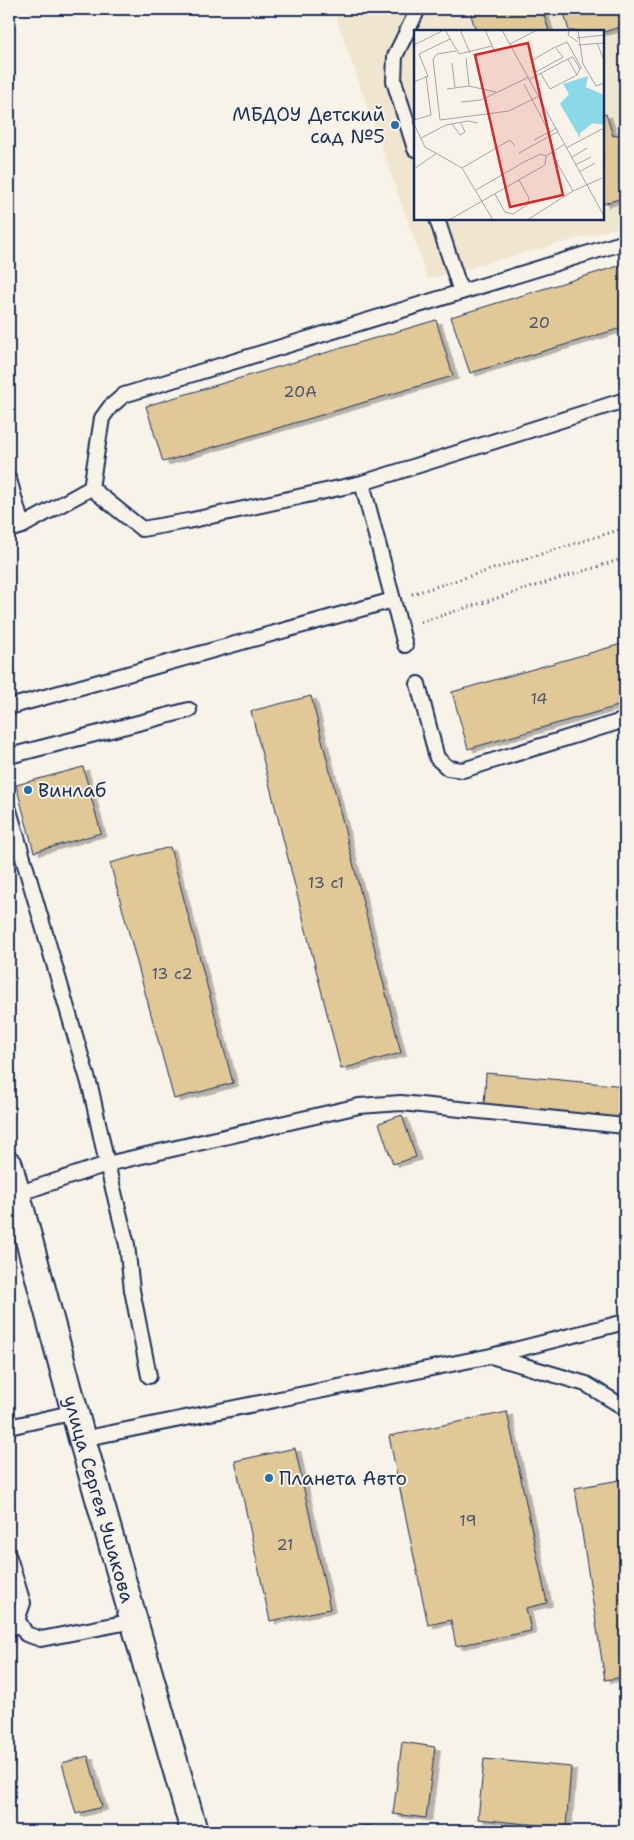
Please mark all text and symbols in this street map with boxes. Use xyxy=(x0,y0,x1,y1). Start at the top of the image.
inset map xyxy=(414,30,604,220)
place label: МБДОУ Детский сад №5 xyxy=(232,102,385,149)
marker: МБДОУ Детский сад №5 xyxy=(389,119,401,131)
house number: 20 xyxy=(528,312,550,333)
house number: 20А xyxy=(283,381,317,402)
house number: 14 xyxy=(530,688,548,709)
place label: Винлаб xyxy=(38,778,106,803)
marker: Винлаб xyxy=(22,784,34,796)
house number: 13 с1 xyxy=(308,872,344,893)
house number: 13 с2 xyxy=(151,963,193,984)
street label: улица Сергея Ушакова xyxy=(58,1393,140,1606)
place label: Планета Авто xyxy=(279,1466,407,1491)
marker: Планета Авто xyxy=(263,1472,275,1484)
house number: 19 xyxy=(459,1510,477,1531)
house number: 21 xyxy=(276,1534,294,1555)

